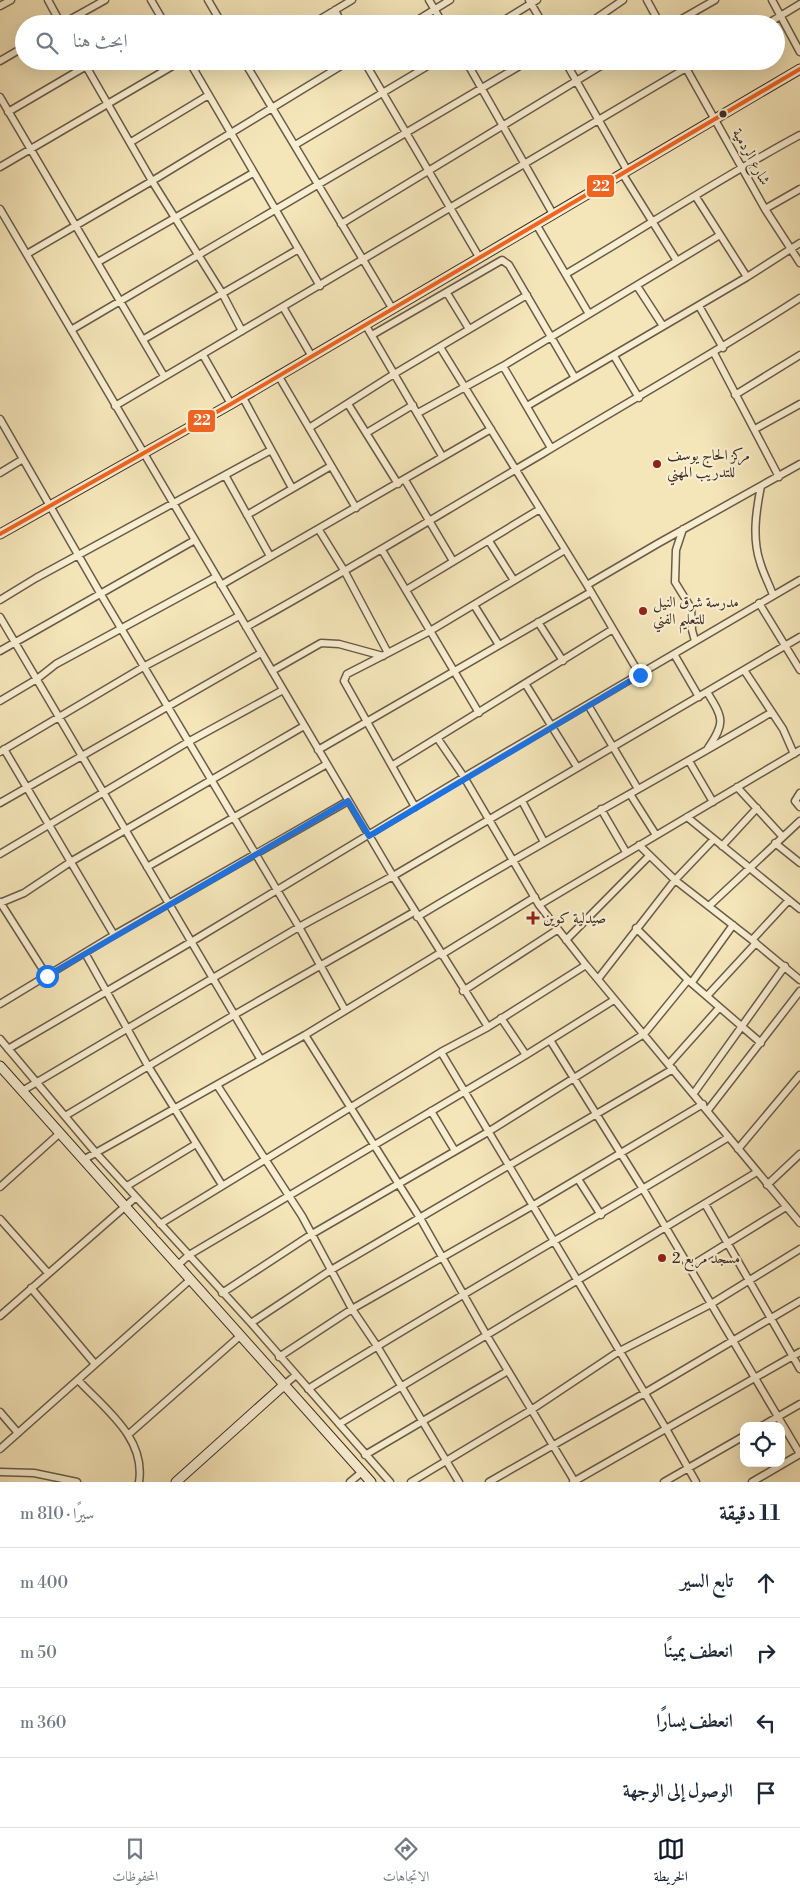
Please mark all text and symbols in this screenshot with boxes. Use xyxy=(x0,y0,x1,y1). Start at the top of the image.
search box xyxy=(15,15,785,70)
icon: search xyxy=(33,29,61,57)
text: ابحث هنا xyxy=(73,29,128,53)
unlabelled marker xyxy=(718,109,728,119)
street label: شارع الردمية xyxy=(725,125,774,190)
line badge: 22 xyxy=(586,174,615,198)
text: 22 xyxy=(592,178,610,196)
line badge: 22 xyxy=(187,409,216,433)
text: 22 xyxy=(193,412,211,430)
place label: مركز الحاج يوسف للتدريب المهني xyxy=(667,446,750,486)
marker: مركز الحاج يوسف للتدريب المهني xyxy=(651,458,663,470)
place label: مدرسة شرق النيل للتعليم الفني xyxy=(653,593,739,634)
marker: مدرسة شرق النيل للتعليم الفني xyxy=(637,605,649,617)
route end xyxy=(629,664,652,687)
place label: صيدلية كوين xyxy=(543,909,606,928)
marker: صيدلية كوين xyxy=(527,912,539,924)
route start xyxy=(36,965,59,988)
place label: مسجد مربع 2 xyxy=(672,1249,740,1272)
marker: مسجد مربع 2 xyxy=(656,1252,668,1264)
map controls xyxy=(740,1422,785,1467)
button: locate xyxy=(740,1422,785,1467)
text: 11 دقيقة xyxy=(719,1501,780,1527)
text: سيرًا · 810 m xyxy=(20,1504,94,1524)
text: تابع السير xyxy=(680,1569,733,1593)
icon: ahead xyxy=(752,1569,780,1597)
text: 400 m xyxy=(20,1573,68,1593)
text: انعطف يمينًا xyxy=(664,1639,733,1663)
icon: right xyxy=(752,1639,780,1667)
text: 50 m xyxy=(20,1643,57,1663)
text: انعطف يسارًا xyxy=(656,1709,733,1733)
icon: left xyxy=(752,1709,780,1737)
text: 360 m xyxy=(20,1713,66,1733)
text: الوصول إلى الوجهة xyxy=(623,1779,733,1803)
icon: arrive xyxy=(752,1779,780,1807)
tab: المحفوظات xyxy=(112,1835,158,1890)
tab: الاتجاهات xyxy=(383,1835,429,1890)
tab: الخريطة xyxy=(654,1835,688,1890)

